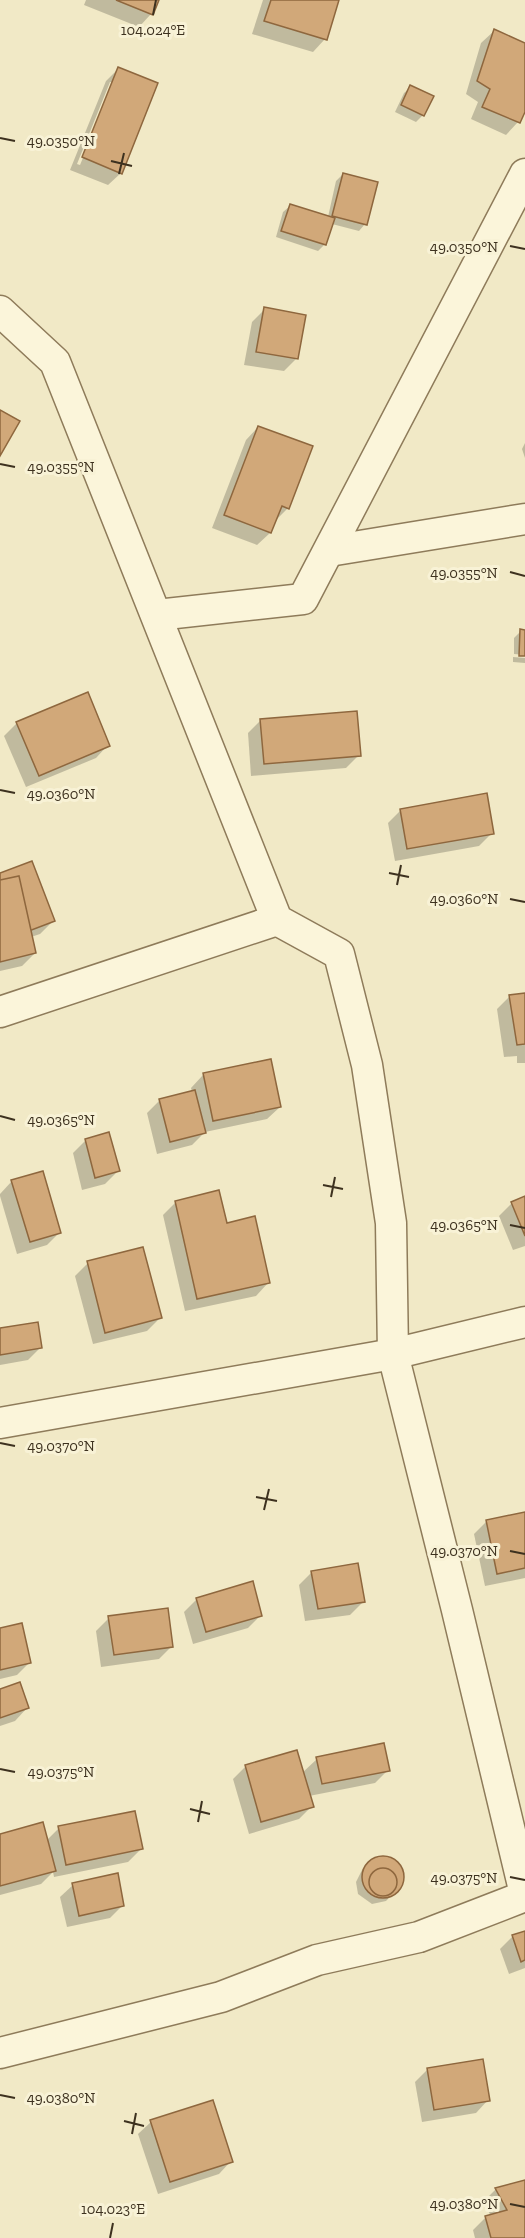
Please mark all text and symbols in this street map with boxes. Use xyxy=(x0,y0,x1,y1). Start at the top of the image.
text: 104.024°E xyxy=(121,21,185,39)
text: 49.0350°N xyxy=(27,132,95,150)
text: 49.0350°N xyxy=(430,238,498,256)
text: 49.0355°N xyxy=(27,458,95,476)
text: 49.0355°N xyxy=(430,564,498,582)
text: 49.0360°N xyxy=(27,785,95,803)
text: 49.0360°N xyxy=(430,890,498,908)
text: 49.0365°N xyxy=(27,1111,95,1129)
text: 49.0365°N xyxy=(430,1216,498,1234)
text: 49.0370°N xyxy=(27,1437,95,1455)
text: 49.0370°N xyxy=(430,1542,498,1560)
text: 49.0375°N xyxy=(28,1763,94,1781)
text: 49.0375°N xyxy=(431,1869,497,1887)
text: 49.0380°N xyxy=(27,2089,95,2107)
text: 49.0380°N xyxy=(430,2195,498,2213)
text: 104.023°E xyxy=(81,2200,145,2218)

